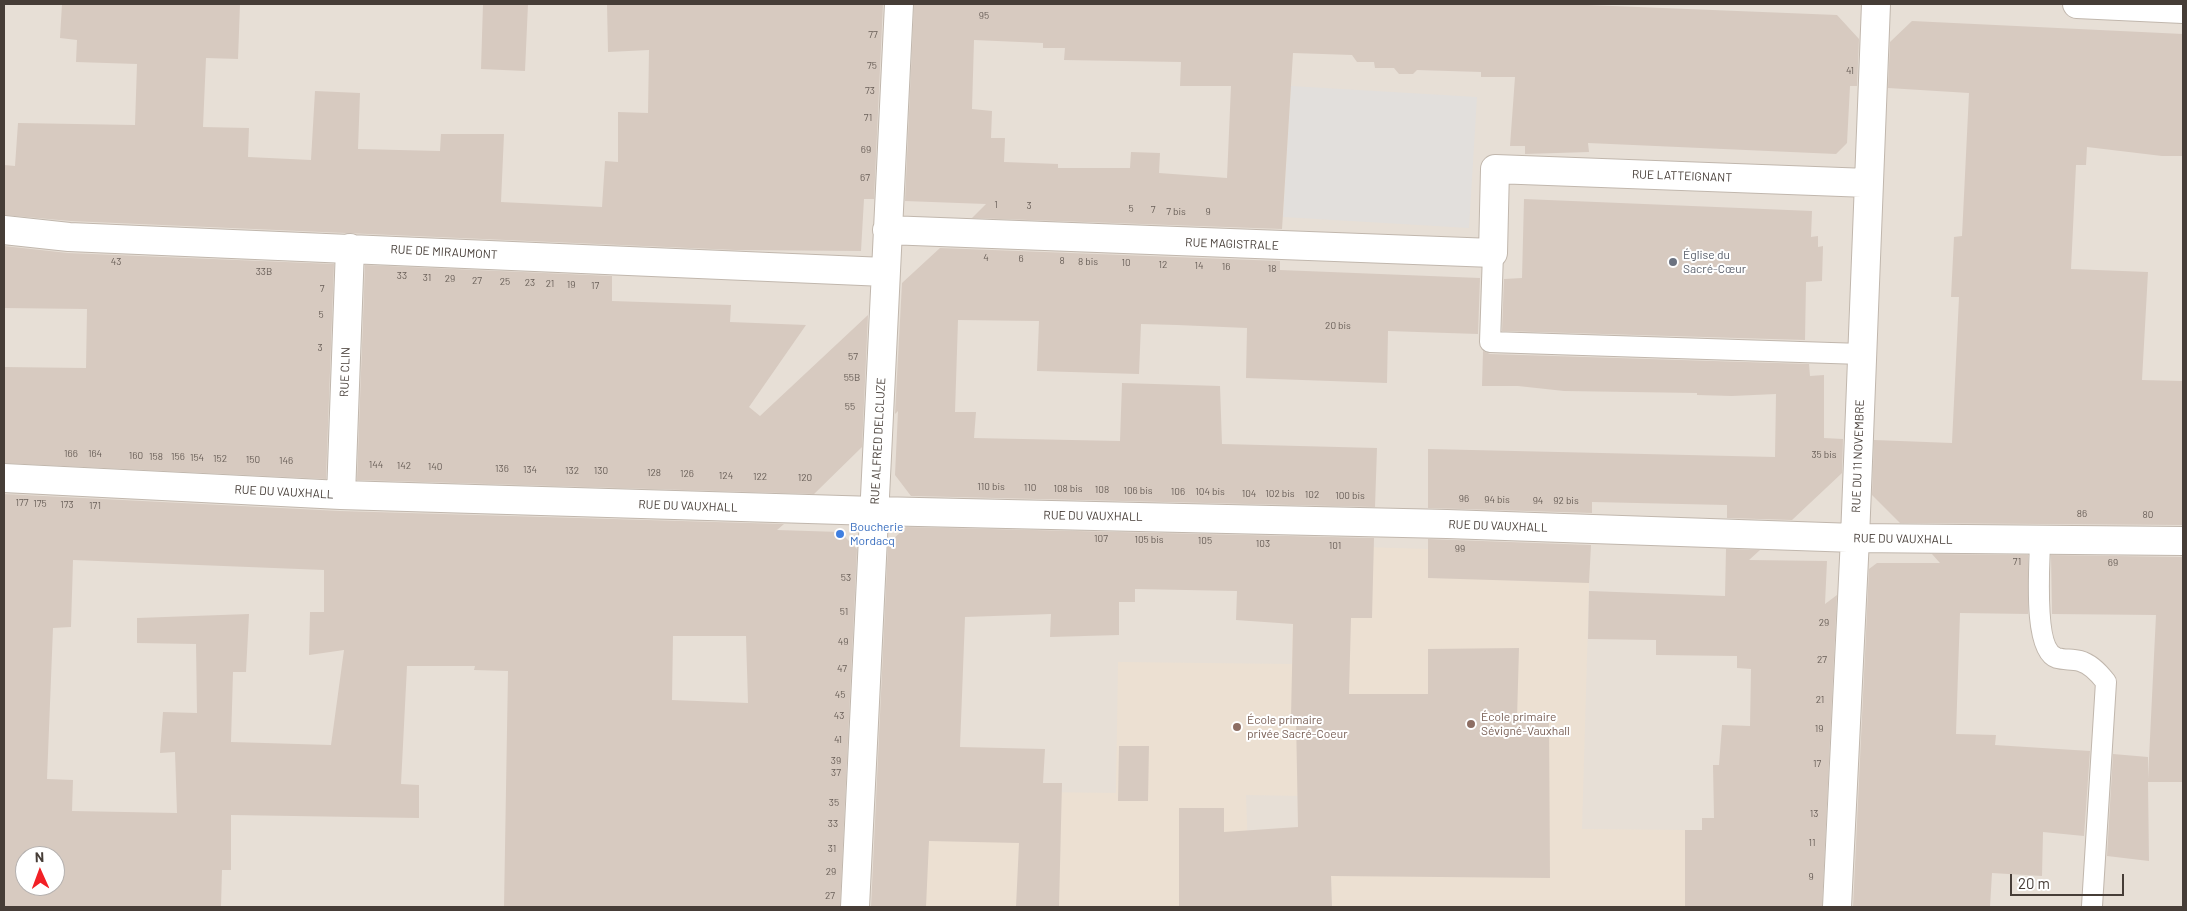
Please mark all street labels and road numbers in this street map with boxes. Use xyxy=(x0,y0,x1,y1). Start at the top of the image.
street label: RUE LATTEIGNANT xyxy=(1632,167,1732,185)
street label: RUE MAGISTRALE xyxy=(1185,235,1279,253)
street label: RUE DE MIRAUMONT xyxy=(390,242,498,262)
street label: RUE CLIN xyxy=(337,347,353,397)
street label: RUE ALFRED DELCLUZE xyxy=(867,377,889,505)
street label: RUE DU 11 NOVEMBRE xyxy=(1849,399,1867,513)
street label: RUE DU VAUXHALL xyxy=(234,482,334,502)
street label: RUE DU VAUXHALL xyxy=(638,497,738,515)
street label: RUE DU VAUXHALL xyxy=(1043,508,1143,524)
street label: RUE DU VAUXHALL xyxy=(1448,517,1548,535)
street label: RUE DU VAUXHALL xyxy=(1853,531,1953,547)

